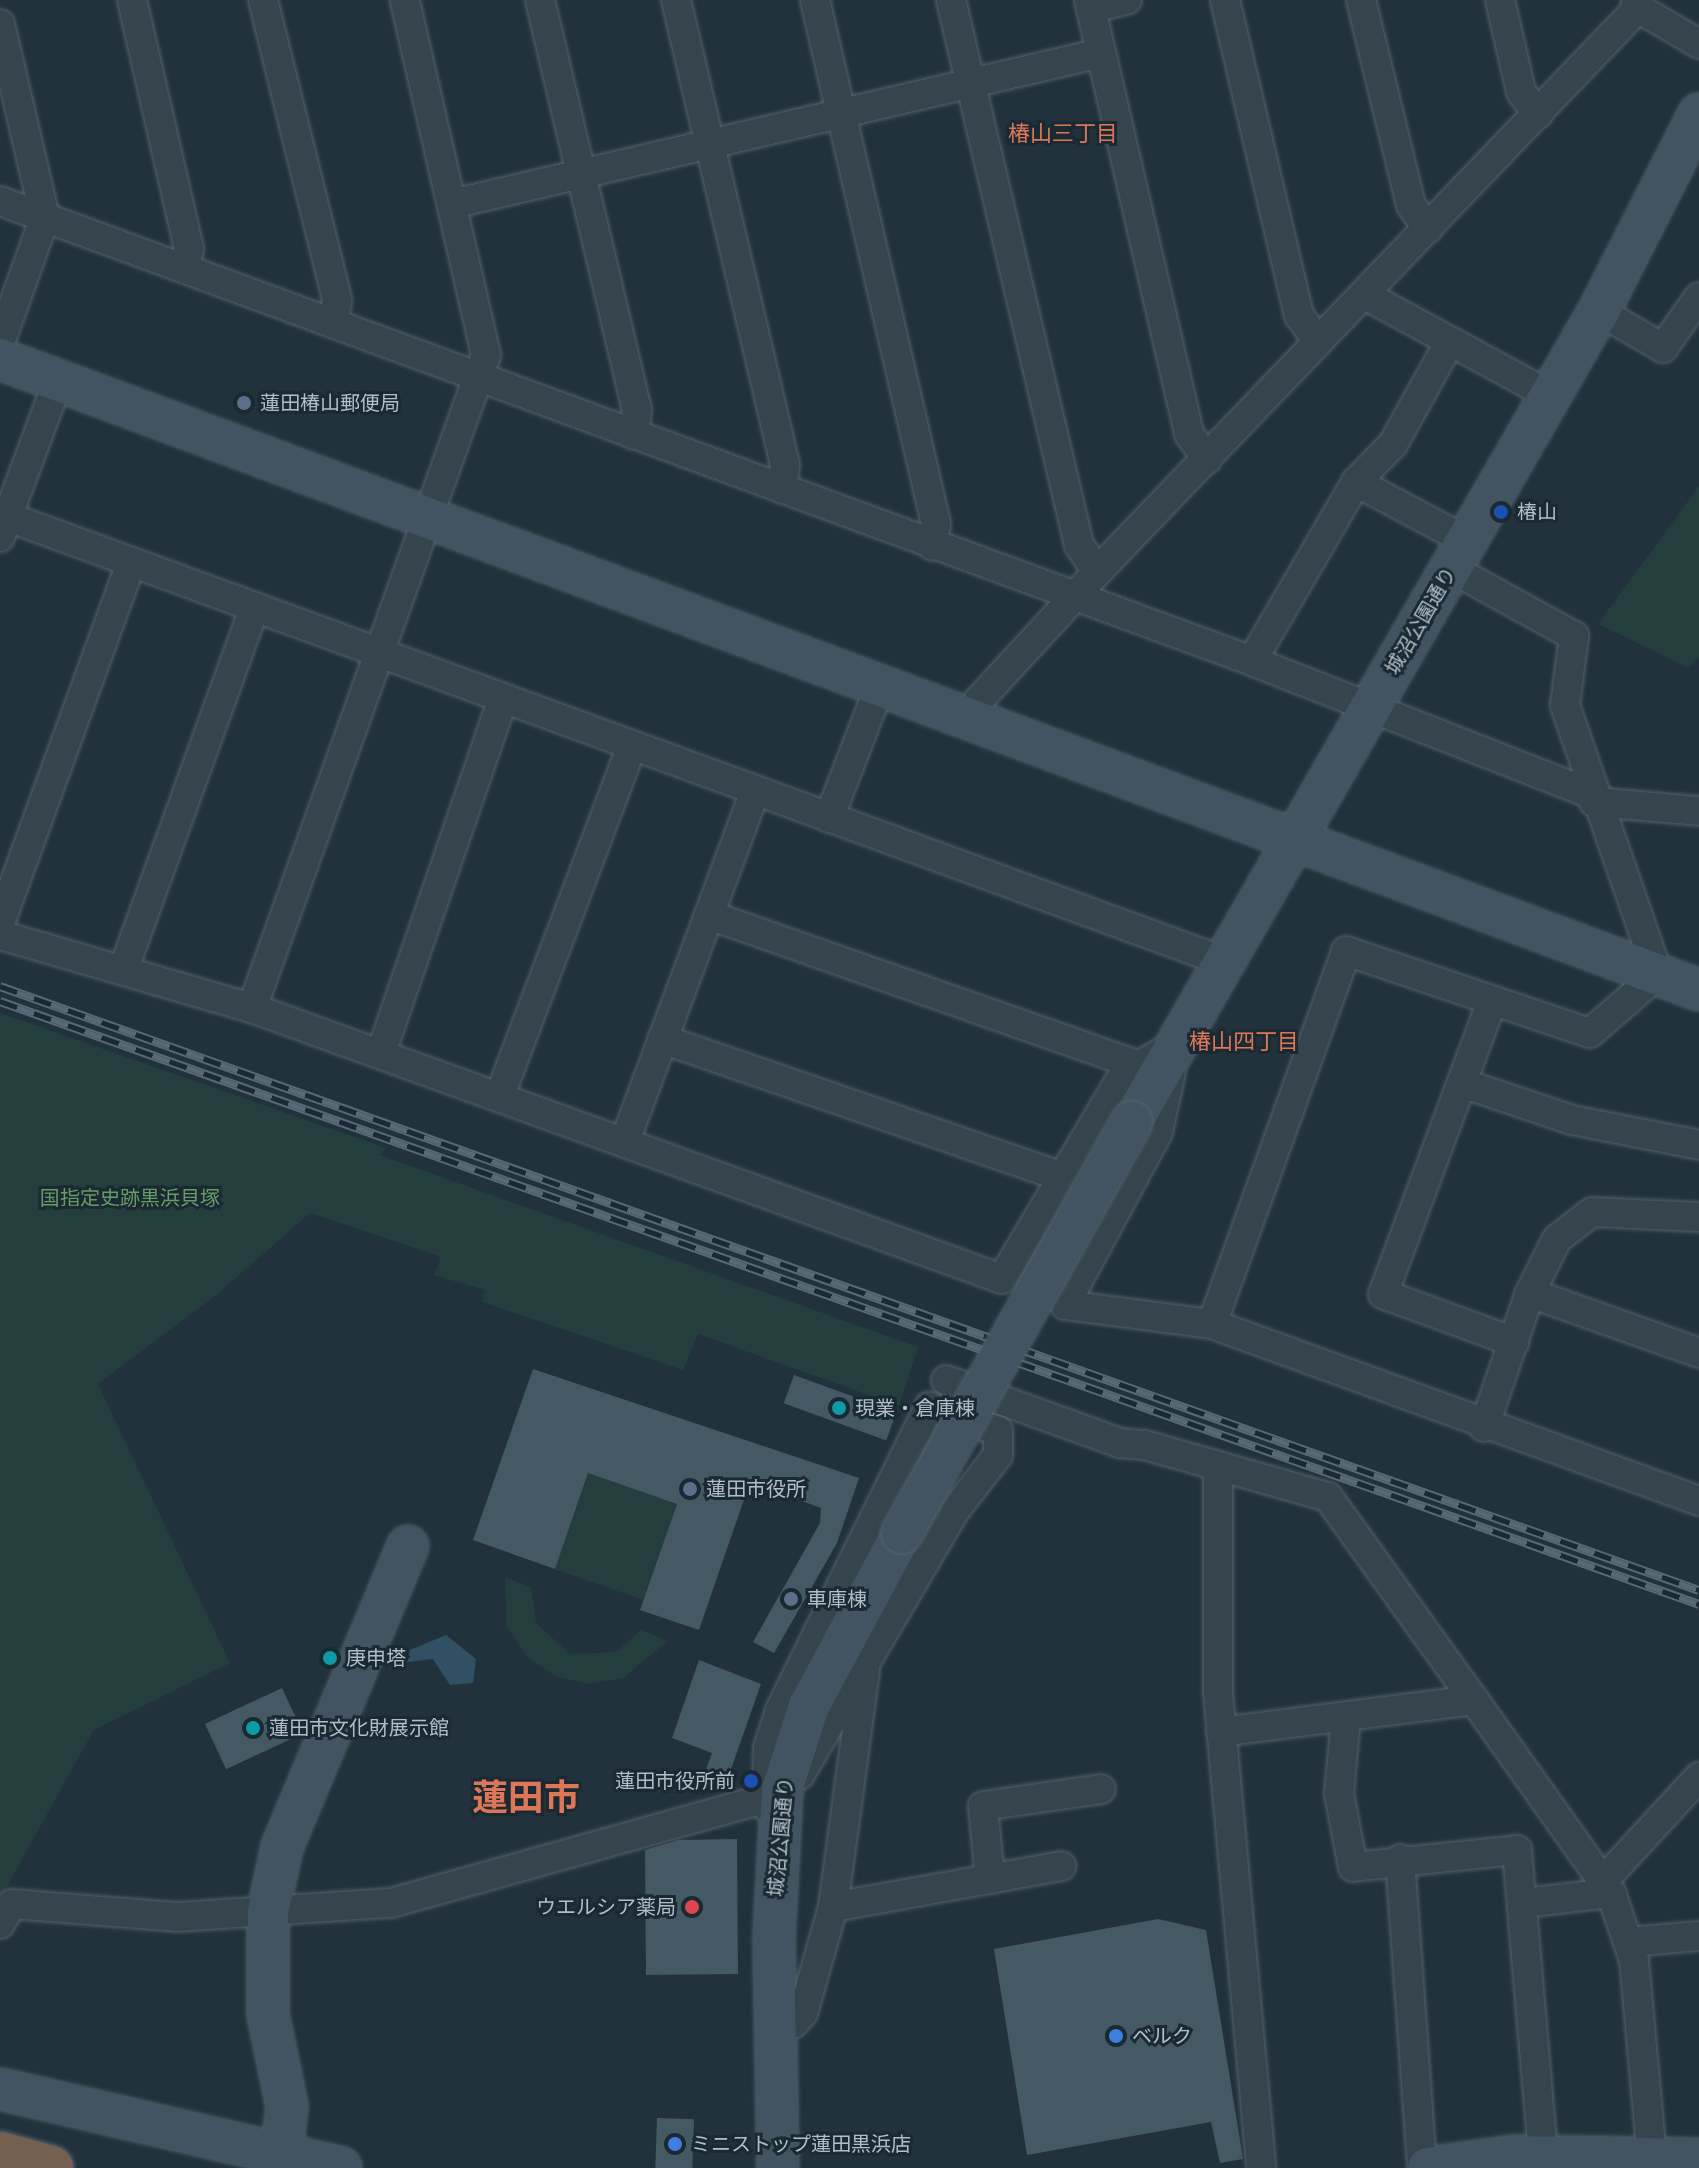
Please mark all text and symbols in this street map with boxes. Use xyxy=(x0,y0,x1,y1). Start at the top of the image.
district label: 椿山三丁目 xyxy=(1008,121,1118,147)
place label: 蓮田椿山郵便局 xyxy=(260,391,400,415)
marker: 蓮田椿山郵便局 xyxy=(235,394,253,412)
place label: 椿山 xyxy=(1517,500,1557,524)
marker: 椿山 xyxy=(1492,503,1510,521)
street label: 城沼公園通り xyxy=(1381,563,1461,679)
district label: 椿山四丁目 xyxy=(1189,1029,1299,1055)
park label: 国指定史跡黒浜貝塚 xyxy=(40,1186,220,1210)
place label: 現業・倉庫棟 xyxy=(855,1396,975,1420)
marker: 現業・倉庫棟 xyxy=(830,1399,848,1417)
place label: 蓮田市役所 xyxy=(706,1477,806,1501)
marker: 蓮田市役所 xyxy=(681,1480,699,1498)
place label: 車庫棟 xyxy=(807,1587,867,1611)
marker: 車庫棟 xyxy=(782,1590,800,1608)
place label: 庚申塔 xyxy=(346,1646,406,1670)
marker: 庚申塔 xyxy=(321,1649,339,1667)
place label: 蓮田市文化財展示館 xyxy=(269,1716,449,1740)
marker: 蓮田市文化財展示館 xyxy=(244,1719,262,1737)
place label: 蓮田市役所前 xyxy=(615,1769,735,1793)
marker: 蓮田市役所前 xyxy=(742,1772,760,1790)
street label: 城沼公園通り xyxy=(764,1776,798,1898)
district label: 蓮田市 xyxy=(472,1777,580,1821)
place label: ウエルシア薬局 xyxy=(536,1895,676,1919)
marker: ウエルシア薬局 xyxy=(683,1898,701,1916)
place label: ベルク xyxy=(1132,2024,1192,2048)
marker: ベルク xyxy=(1107,2027,1125,2045)
place label: ミニストップ蓮田黒浜店 xyxy=(691,2132,911,2156)
marker: ミニストップ蓮田黒浜店 xyxy=(666,2135,684,2153)

